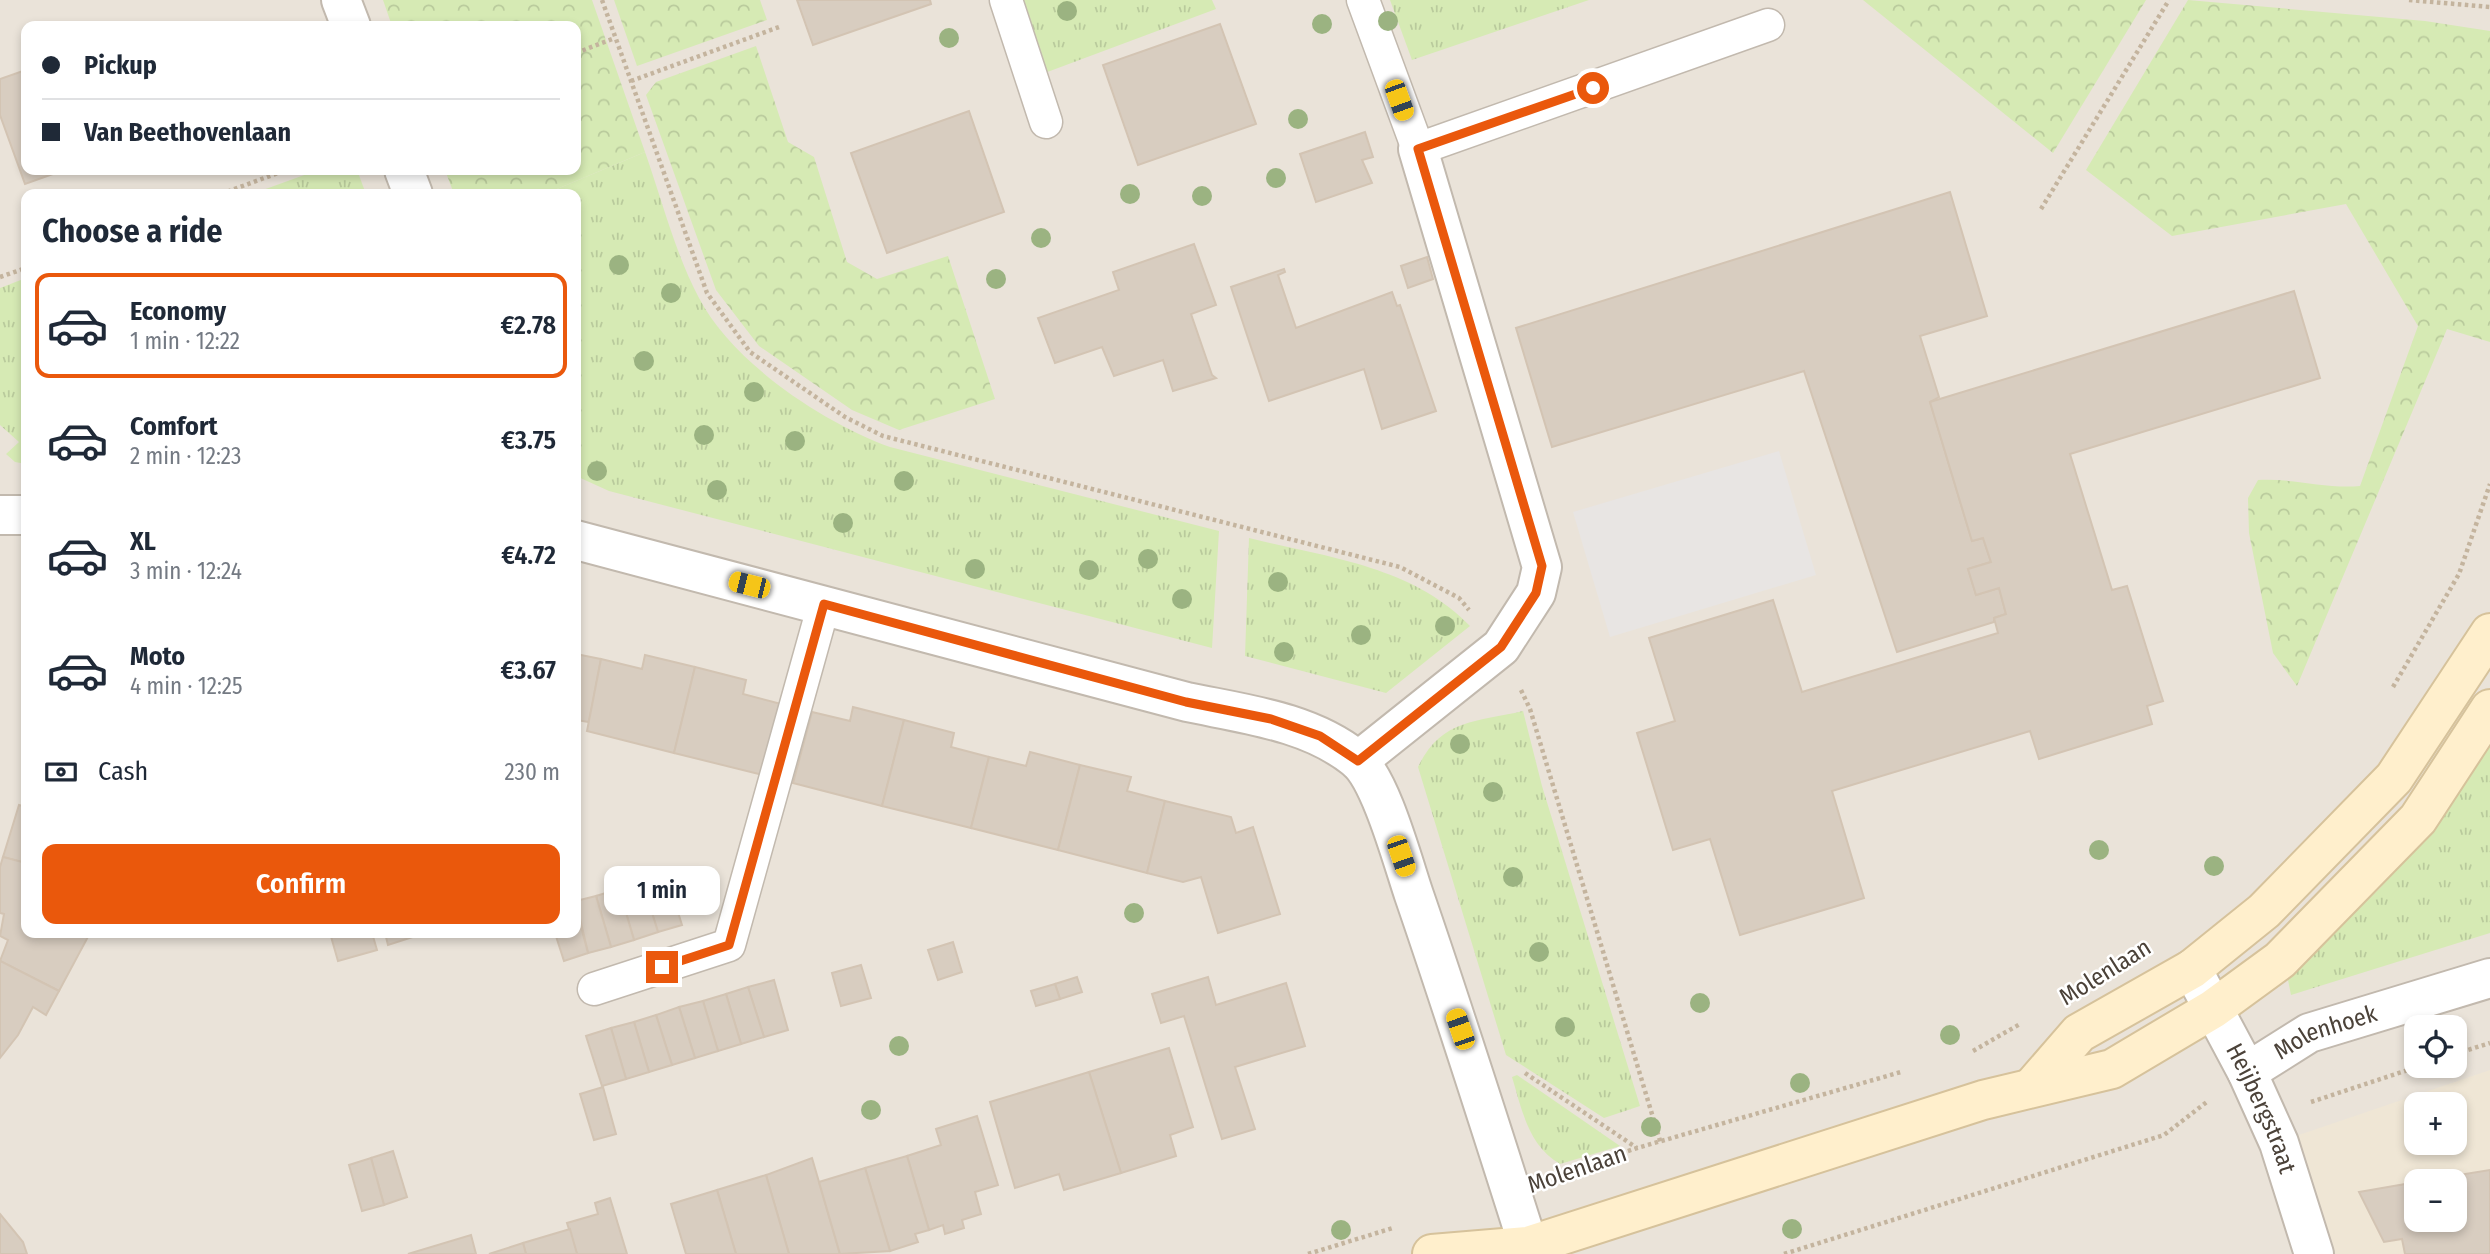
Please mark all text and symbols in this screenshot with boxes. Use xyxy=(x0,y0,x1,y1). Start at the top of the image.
text: Pickup xyxy=(84,50,157,81)
route start xyxy=(1577,72,1609,104)
car xyxy=(1382,77,1417,123)
text: Van Beethovenlaan xyxy=(84,117,291,148)
text: Choose a ride xyxy=(42,212,223,250)
icon: car xyxy=(46,294,109,357)
text: Economy xyxy=(130,296,226,327)
text: €2.78 xyxy=(501,310,556,341)
text: 1 min · 12:22 xyxy=(130,327,240,355)
icon: car xyxy=(46,409,109,472)
text: Comfort xyxy=(130,411,218,442)
text: €3.75 xyxy=(501,425,556,456)
text: 2 min · 12:23 xyxy=(130,442,241,470)
icon: car xyxy=(46,524,109,587)
text: XL xyxy=(130,526,156,557)
text: €4.72 xyxy=(501,540,556,571)
text: 3 min · 12:24 xyxy=(130,557,242,585)
car xyxy=(727,570,772,600)
icon: car xyxy=(46,639,109,702)
text: Moto xyxy=(130,641,185,672)
text: €3.67 xyxy=(501,655,556,686)
text: 4 min · 12:25 xyxy=(130,672,243,700)
icon: cash xyxy=(42,753,80,791)
text: Cash xyxy=(98,756,148,787)
text: 230 m xyxy=(504,758,560,786)
car xyxy=(1385,833,1418,879)
button: Confirm xyxy=(42,844,560,924)
callout: 1 min xyxy=(604,866,720,914)
text: 1 min xyxy=(637,876,687,904)
street label: Molenlaan xyxy=(2054,933,2156,1011)
route end xyxy=(646,951,678,983)
street label: Molenhoek xyxy=(2269,999,2381,1065)
car xyxy=(1444,1006,1477,1052)
map controls xyxy=(2404,1015,2467,1232)
button: locate xyxy=(2404,1015,2467,1078)
street label: Heijbergstraat xyxy=(2220,1039,2302,1177)
button: + xyxy=(2404,1092,2467,1155)
street label: Molenlaan xyxy=(1524,1139,1630,1199)
button: − xyxy=(2404,1169,2467,1232)

